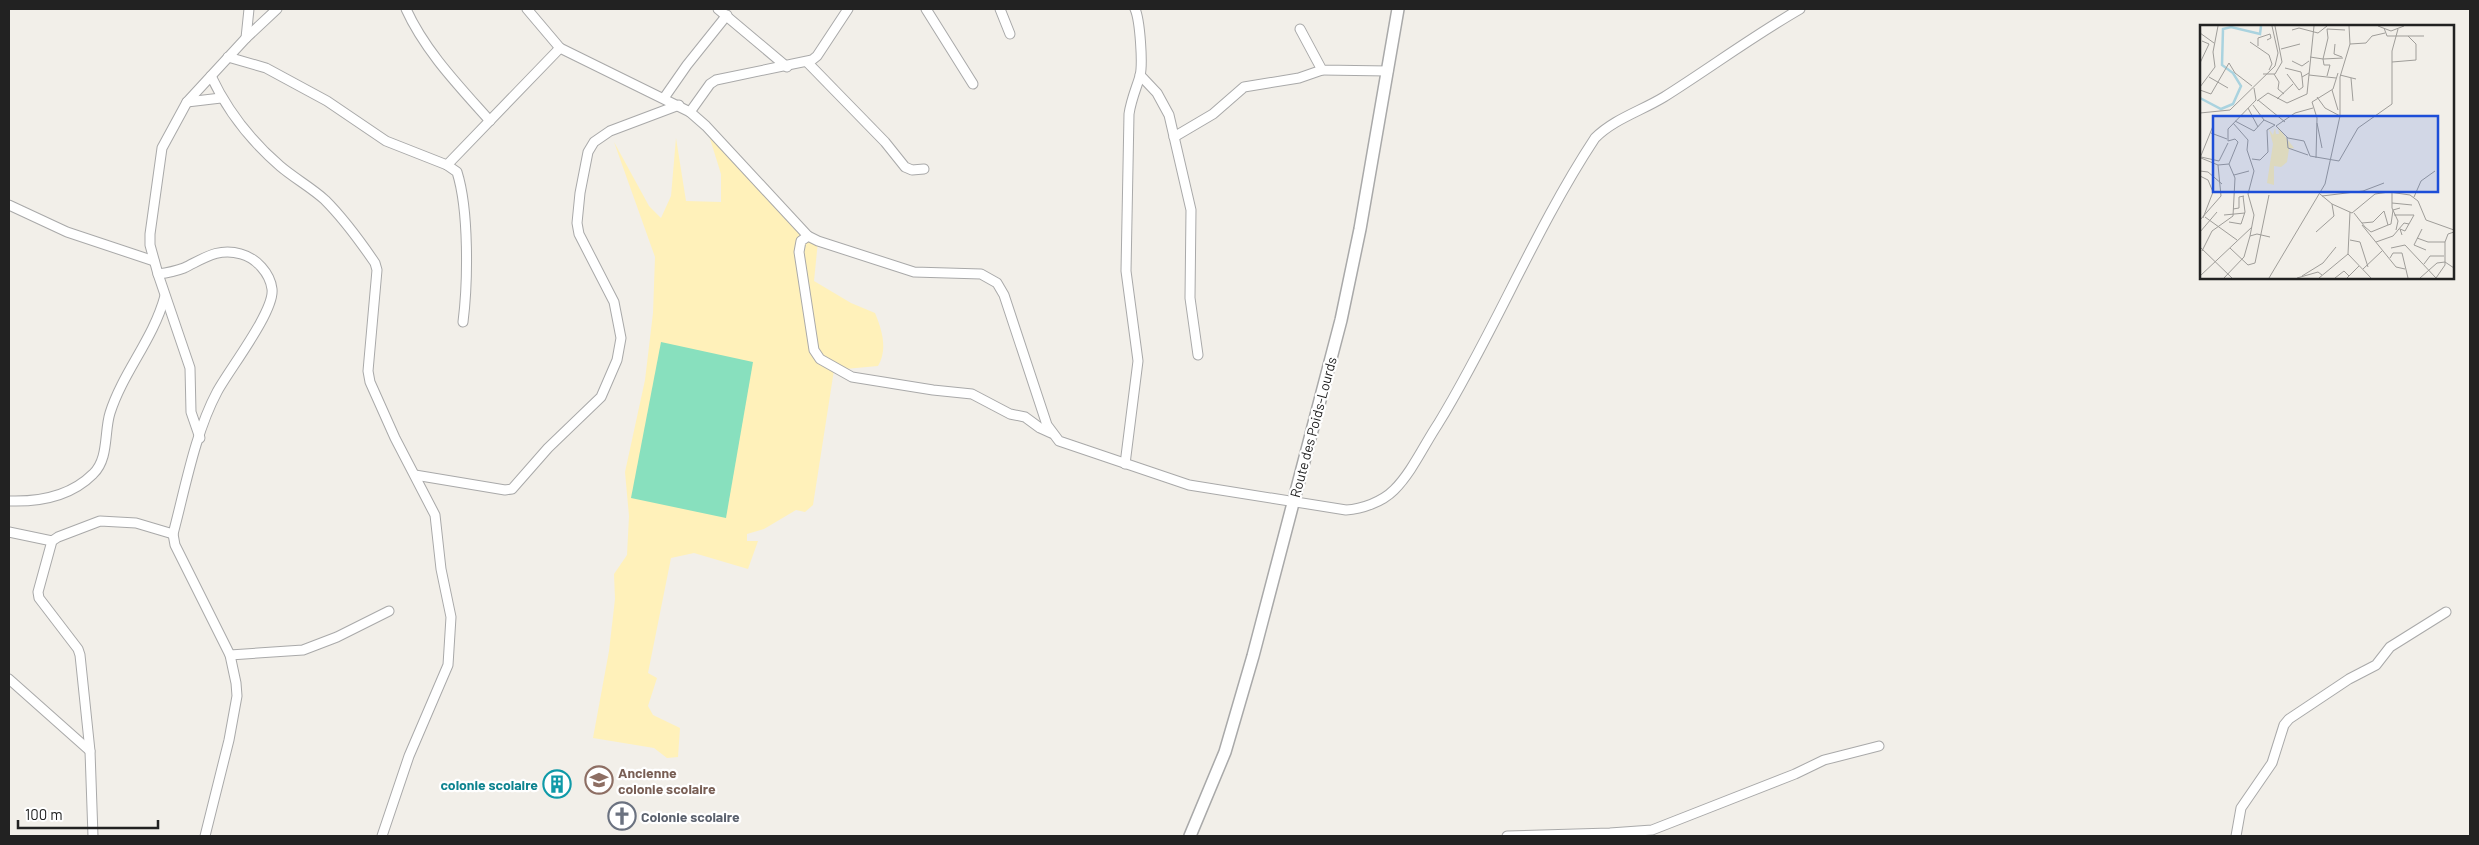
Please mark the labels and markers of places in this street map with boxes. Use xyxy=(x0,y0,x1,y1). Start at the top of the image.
place label: Ancienne colonie scolaire xyxy=(618,764,716,797)
school or university icon: Ancienne colonie scolaire xyxy=(584,765,614,795)
building icon: colonie scolaire xyxy=(542,769,572,799)
place label: colonie scolaire xyxy=(440,776,538,793)
church icon: Colonie scolaire xyxy=(607,801,637,831)
place label: Colonie scolaire xyxy=(641,808,740,825)

